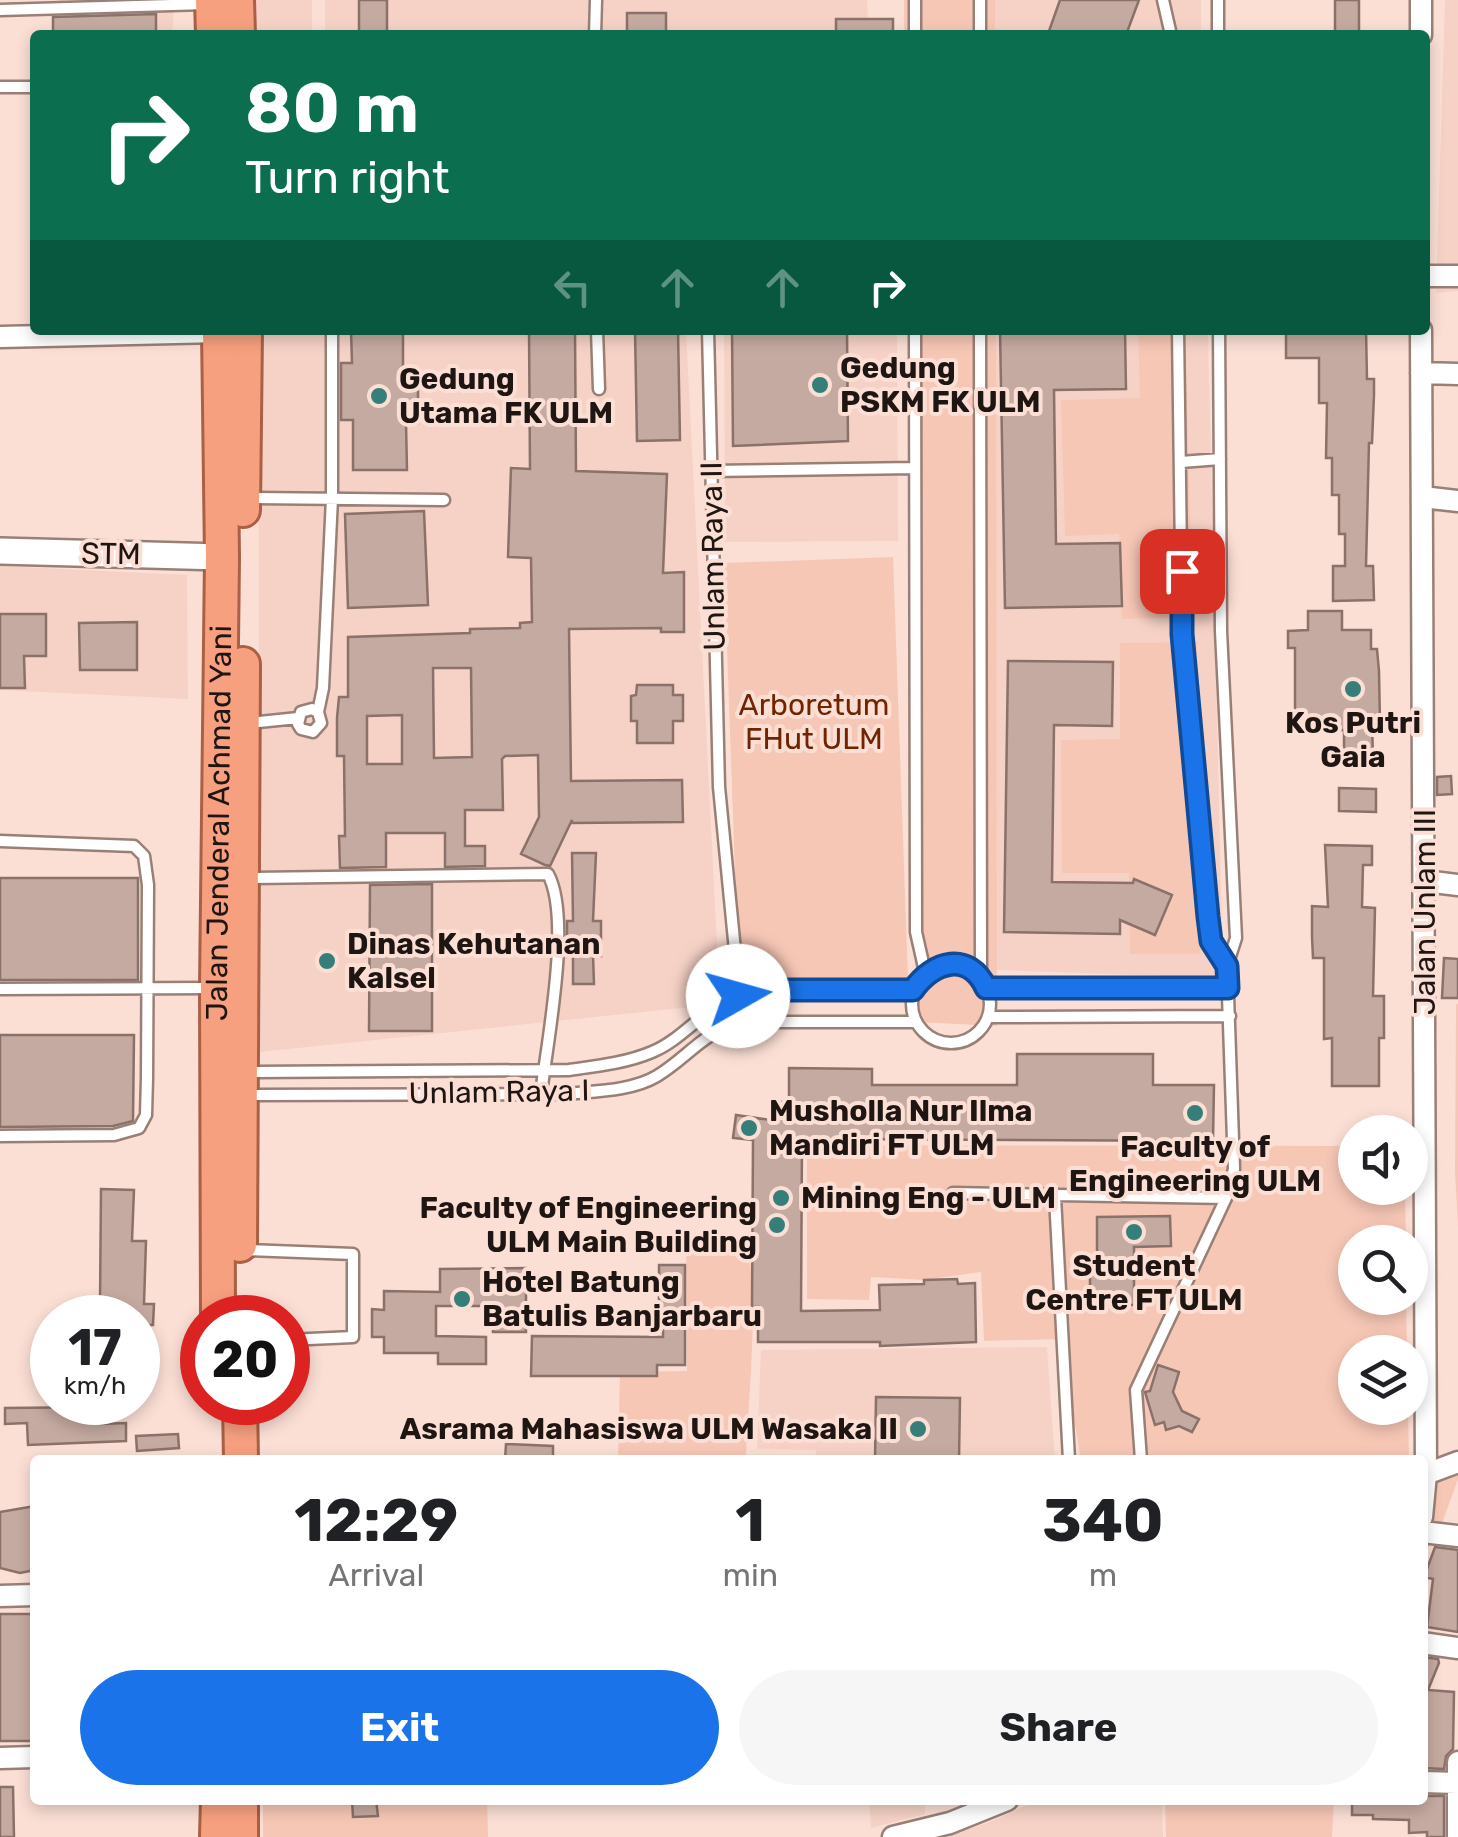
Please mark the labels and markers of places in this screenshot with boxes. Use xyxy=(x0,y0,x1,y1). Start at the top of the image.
place label: Gedung PSKM FK ULM xyxy=(840,350,1040,420)
place label: Gedung Utama FK ULM xyxy=(399,361,613,431)
marker: Gedung PSKM FK ULM xyxy=(809,374,831,396)
marker: Gedung Utama FK ULM xyxy=(368,385,390,407)
pin xyxy=(1140,529,1225,614)
marker: Kos Putri Gaia xyxy=(1342,678,1364,700)
place label: Kos Putri Gaia xyxy=(1285,705,1421,775)
place label: Dinas Kehutanan Kalsel xyxy=(347,926,601,996)
marker: Dinas Kehutanan Kalsel xyxy=(316,950,338,972)
place label: Musholla Nur Ilma Mandiri FT ULM xyxy=(769,1093,1032,1163)
marker: Faculty of Engineering ULM xyxy=(1184,1102,1206,1124)
marker: Musholla Nur Ilma Mandiri FT ULM xyxy=(738,1117,760,1139)
place label: Faculty of Engineering ULM xyxy=(1069,1129,1321,1199)
place label: Mining Eng - ULM xyxy=(801,1180,1056,1216)
marker: Mining Eng - ULM xyxy=(770,1187,792,1209)
place label: Faculty of Engineering ULM Main Building xyxy=(420,1190,757,1260)
marker: Faculty of Engineering ULM Main Building xyxy=(766,1214,788,1236)
marker: Student Centre FT ULM xyxy=(1123,1221,1145,1243)
place label: Student Centre FT ULM xyxy=(1025,1248,1243,1318)
place label: Hotel Batung Batulis Banjarbaru xyxy=(482,1264,762,1334)
marker: Hotel Batung Batulis Banjarbaru xyxy=(451,1288,473,1310)
place label: Asrama Mahasiswa ULM Wasaka II xyxy=(400,1411,898,1447)
marker: Asrama Mahasiswa ULM Wasaka II xyxy=(907,1418,929,1440)

